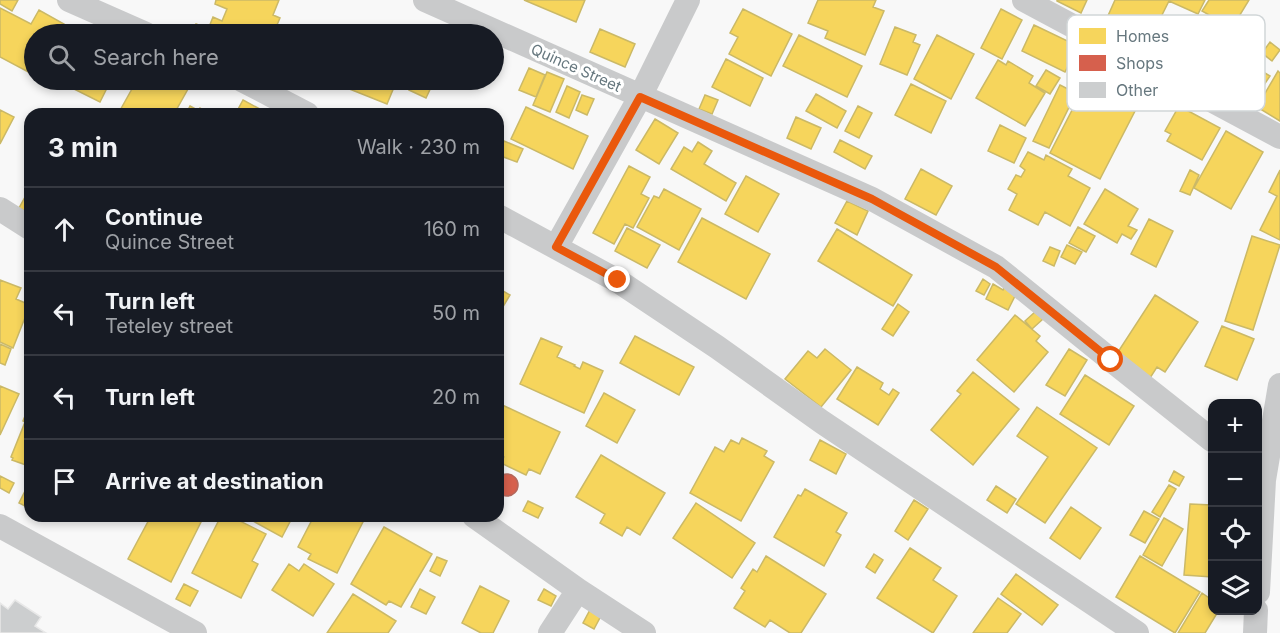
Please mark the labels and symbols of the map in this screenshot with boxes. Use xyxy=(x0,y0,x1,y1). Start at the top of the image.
legend xyxy=(1067,15,1265,111)
text: Homes xyxy=(1116,26,1169,46)
street label: Quince Street xyxy=(528,39,624,96)
text: Shops xyxy=(1116,53,1164,73)
text: Other xyxy=(1116,80,1158,100)
route end xyxy=(604,266,630,292)
route start xyxy=(1097,346,1123,372)

